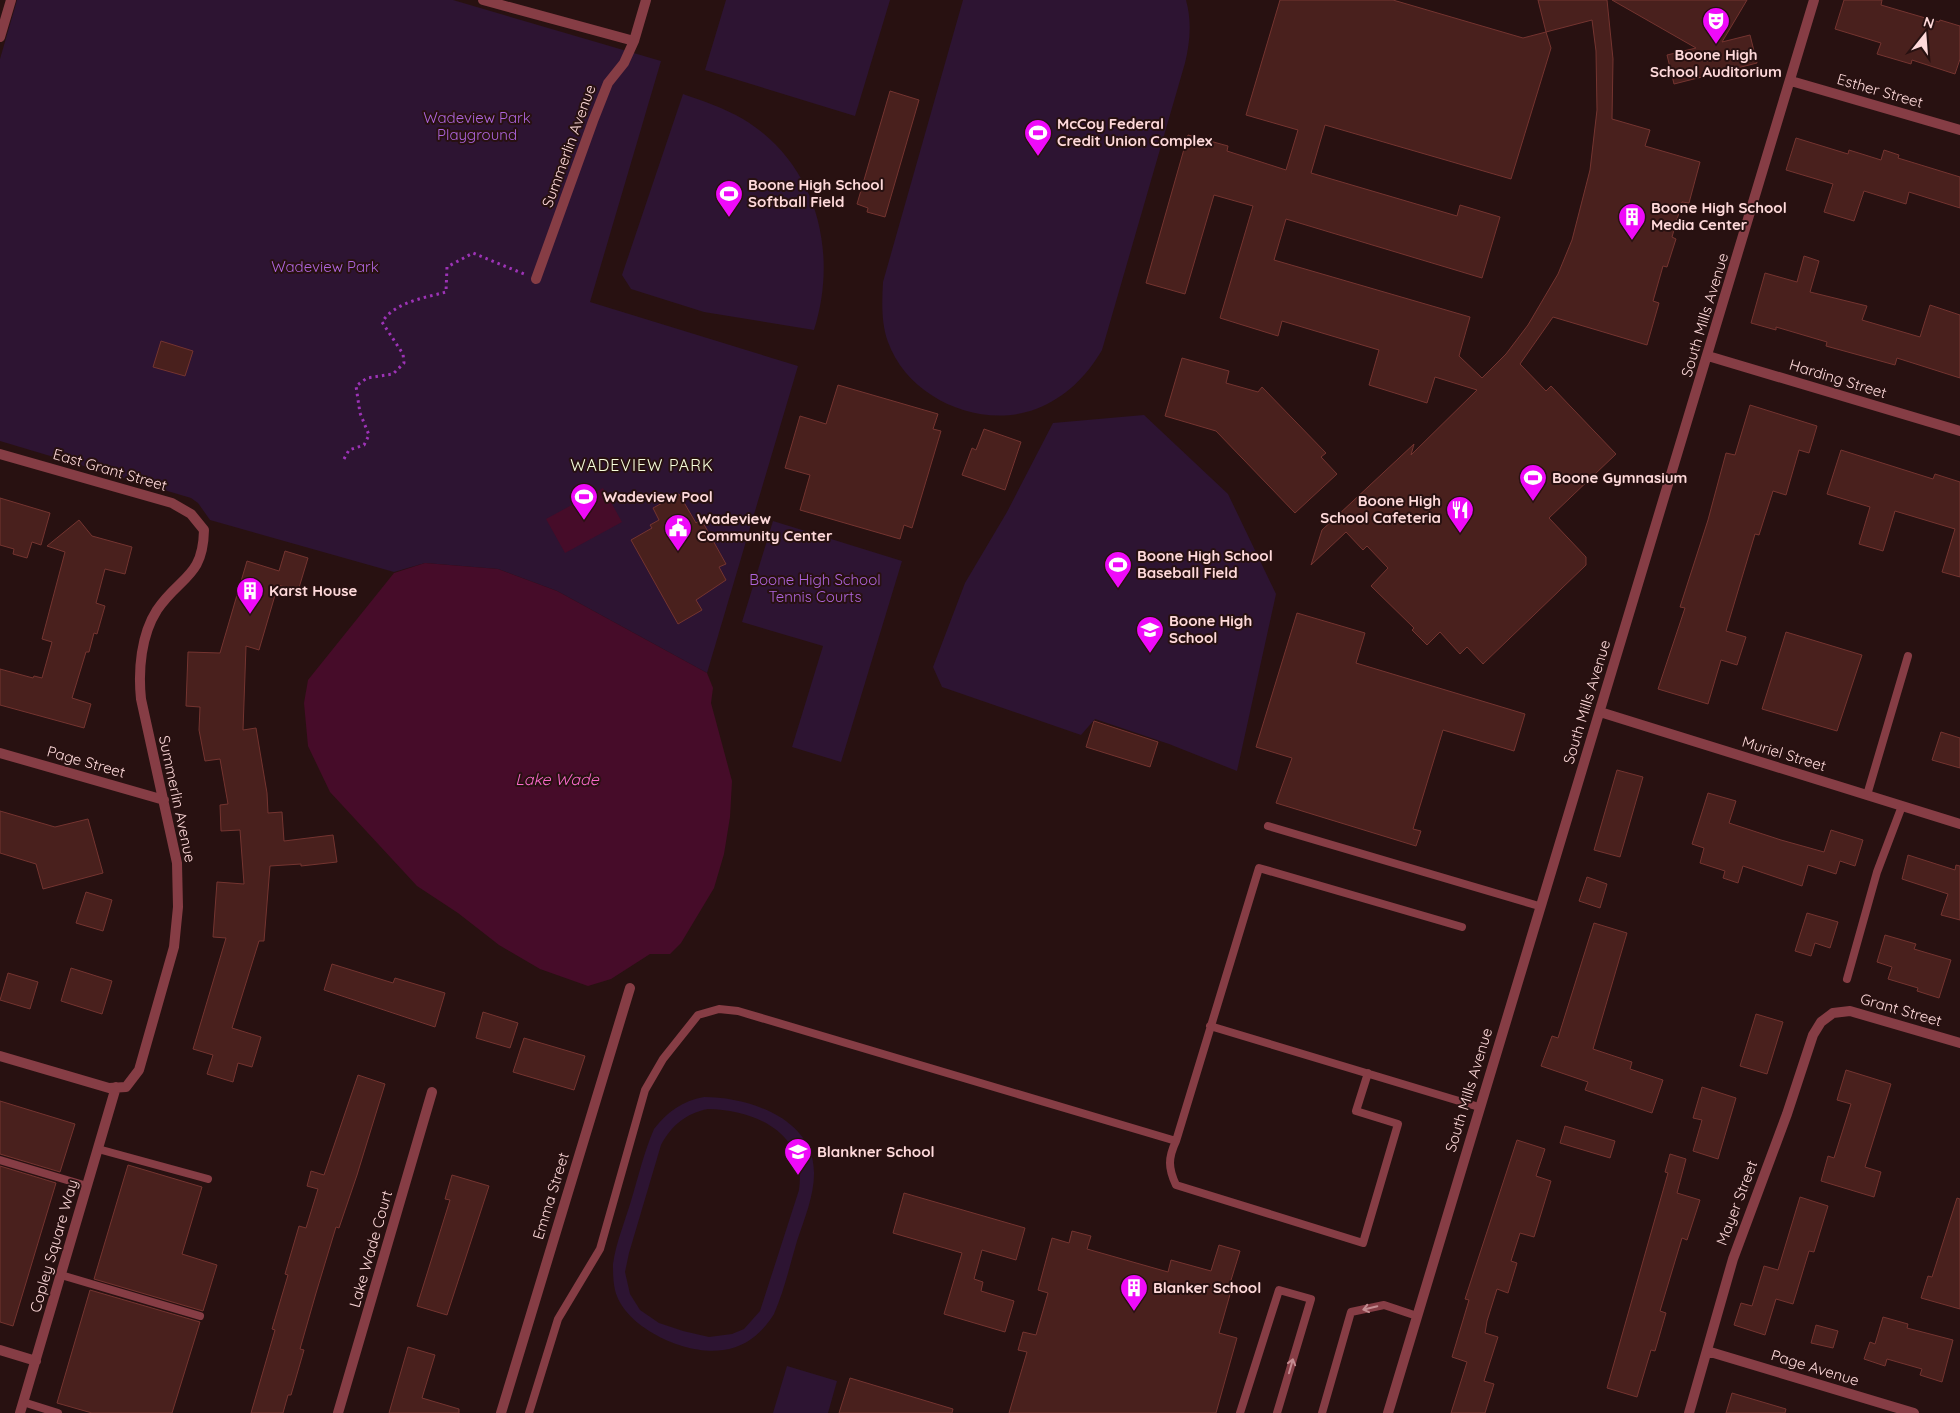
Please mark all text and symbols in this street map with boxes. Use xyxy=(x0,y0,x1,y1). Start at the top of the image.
theatre icon: Boone High School Auditorium xyxy=(1701,6,1731,45)
north arrow xyxy=(1900,10,1950,60)
text: N xyxy=(1921,12,1936,33)
place label: Boone High School Auditorium xyxy=(1650,45,1782,81)
street label: Esther Street xyxy=(1835,69,1925,112)
street label: Summerlin Avenue xyxy=(537,82,600,210)
park label: Wadeview Park Playground xyxy=(423,108,531,144)
place label: McCoy Federal Credit Union Complex xyxy=(1057,114,1213,150)
sports icon: McCoy Federal Credit Union Complex xyxy=(1023,118,1053,157)
place label: Boone High School Softball Field xyxy=(748,175,884,211)
sports icon: Boone High School Softball Field xyxy=(714,179,744,218)
place label: Boone High School Media Center xyxy=(1651,198,1787,234)
building icon: Boone High School Media Center xyxy=(1617,202,1647,241)
street label: South Mills Avenue xyxy=(1677,251,1732,379)
park label: Wadeview Park xyxy=(271,257,379,276)
street label: Harding Street xyxy=(1787,355,1889,402)
street label: East Grant Street xyxy=(51,444,169,495)
district label: WADEVIEW PARK xyxy=(570,455,714,475)
sports icon: Boone Gymnasium xyxy=(1518,463,1548,502)
place label: Boone Gymnasium xyxy=(1552,468,1687,487)
sports icon: Wadeview Pool xyxy=(569,482,599,521)
place label: Wadeview Pool xyxy=(603,487,713,506)
place label: Boone High School Cafeteria xyxy=(1320,491,1441,527)
restaurant icon: Boone High School Cafeteria xyxy=(1445,495,1475,534)
place label: Wadeview Community Center xyxy=(697,509,833,545)
public building icon: Wadeview Community Center xyxy=(663,513,693,552)
place label: Boone High School Baseball Field xyxy=(1137,546,1273,582)
sports icon: Boone High School Baseball Field xyxy=(1103,550,1133,589)
park label: Boone High School Tennis Courts xyxy=(749,570,881,606)
building icon: Karst House xyxy=(235,576,265,615)
place label: Karst House xyxy=(269,581,358,600)
place label: Boone High School xyxy=(1169,611,1252,647)
school or university icon: Boone High School xyxy=(1135,615,1165,654)
street label: South Mills Avenue xyxy=(1559,638,1614,766)
street label: Muriel Street xyxy=(1740,732,1829,775)
street label: Summerlin Avenue xyxy=(155,734,200,864)
street label: Page Street xyxy=(45,741,127,782)
water label: Lake Wade xyxy=(515,769,600,789)
street label: Grant Street xyxy=(1858,989,1944,1030)
street label: South Mills Avenue xyxy=(1441,1026,1496,1154)
school or university icon: Blankner School xyxy=(783,1137,813,1176)
place label: Blankner School xyxy=(817,1142,935,1161)
street label: Emma Street xyxy=(528,1150,573,1242)
street label: Mayer Street xyxy=(1712,1158,1761,1248)
street label: Copley Square Way xyxy=(25,1177,82,1315)
street label: Lake Wade Court xyxy=(345,1188,396,1309)
building icon: Blanker School xyxy=(1119,1273,1149,1312)
place label: Blanker School xyxy=(1153,1278,1261,1297)
one-way arrow xyxy=(1363,1304,1379,1313)
street label: Page Avenue xyxy=(1769,1345,1861,1390)
one-way arrow xyxy=(1287,1359,1297,1375)

